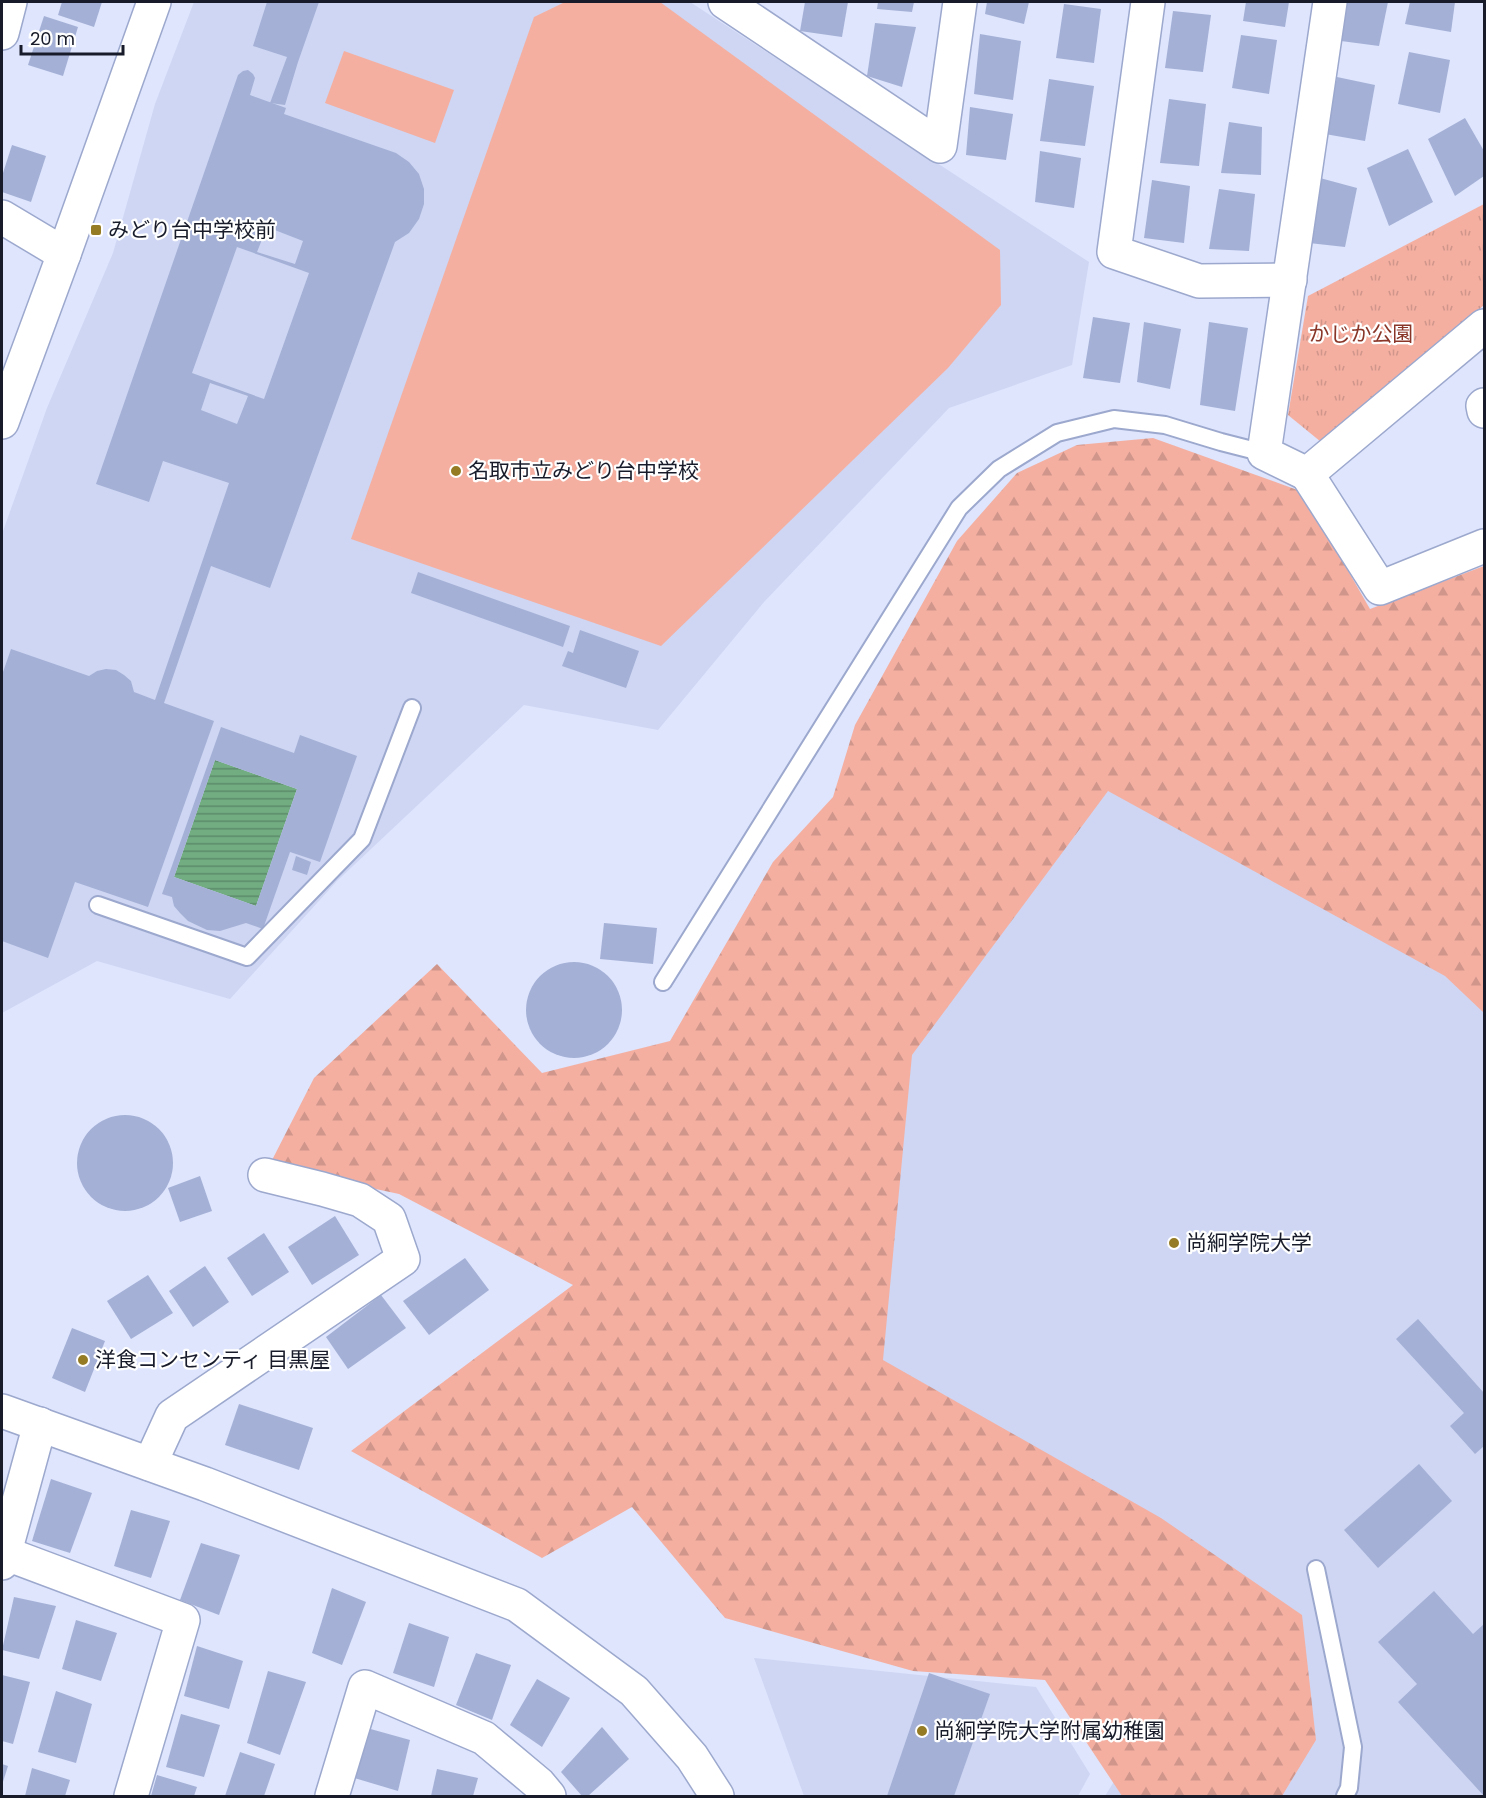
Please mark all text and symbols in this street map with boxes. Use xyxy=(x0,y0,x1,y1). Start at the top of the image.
scale bar xyxy=(21,18,123,56)
text: 20 m xyxy=(30,26,75,51)
place label: みどり台中学校前 xyxy=(108,215,276,244)
marker: みどり台中学校前 xyxy=(89,223,103,237)
park label: かじか公園 xyxy=(1309,319,1414,348)
place label: 名取市立みどり台中学校 xyxy=(468,456,699,485)
marker: 名取市立みどり台中学校 xyxy=(449,464,463,478)
place label: 尚絅学院大学 xyxy=(1186,1228,1312,1257)
marker: 尚絅学院大学 xyxy=(1167,1236,1181,1250)
place label: 洋食コンセンティ 目黒屋 xyxy=(95,1345,330,1374)
marker: 洋食コンセンティ 目黒屋 xyxy=(76,1353,90,1367)
place label: 尚絅学院大学附属幼稚園 xyxy=(934,1716,1165,1745)
marker: 尚絅学院大学附属幼稚園 xyxy=(915,1724,929,1738)

